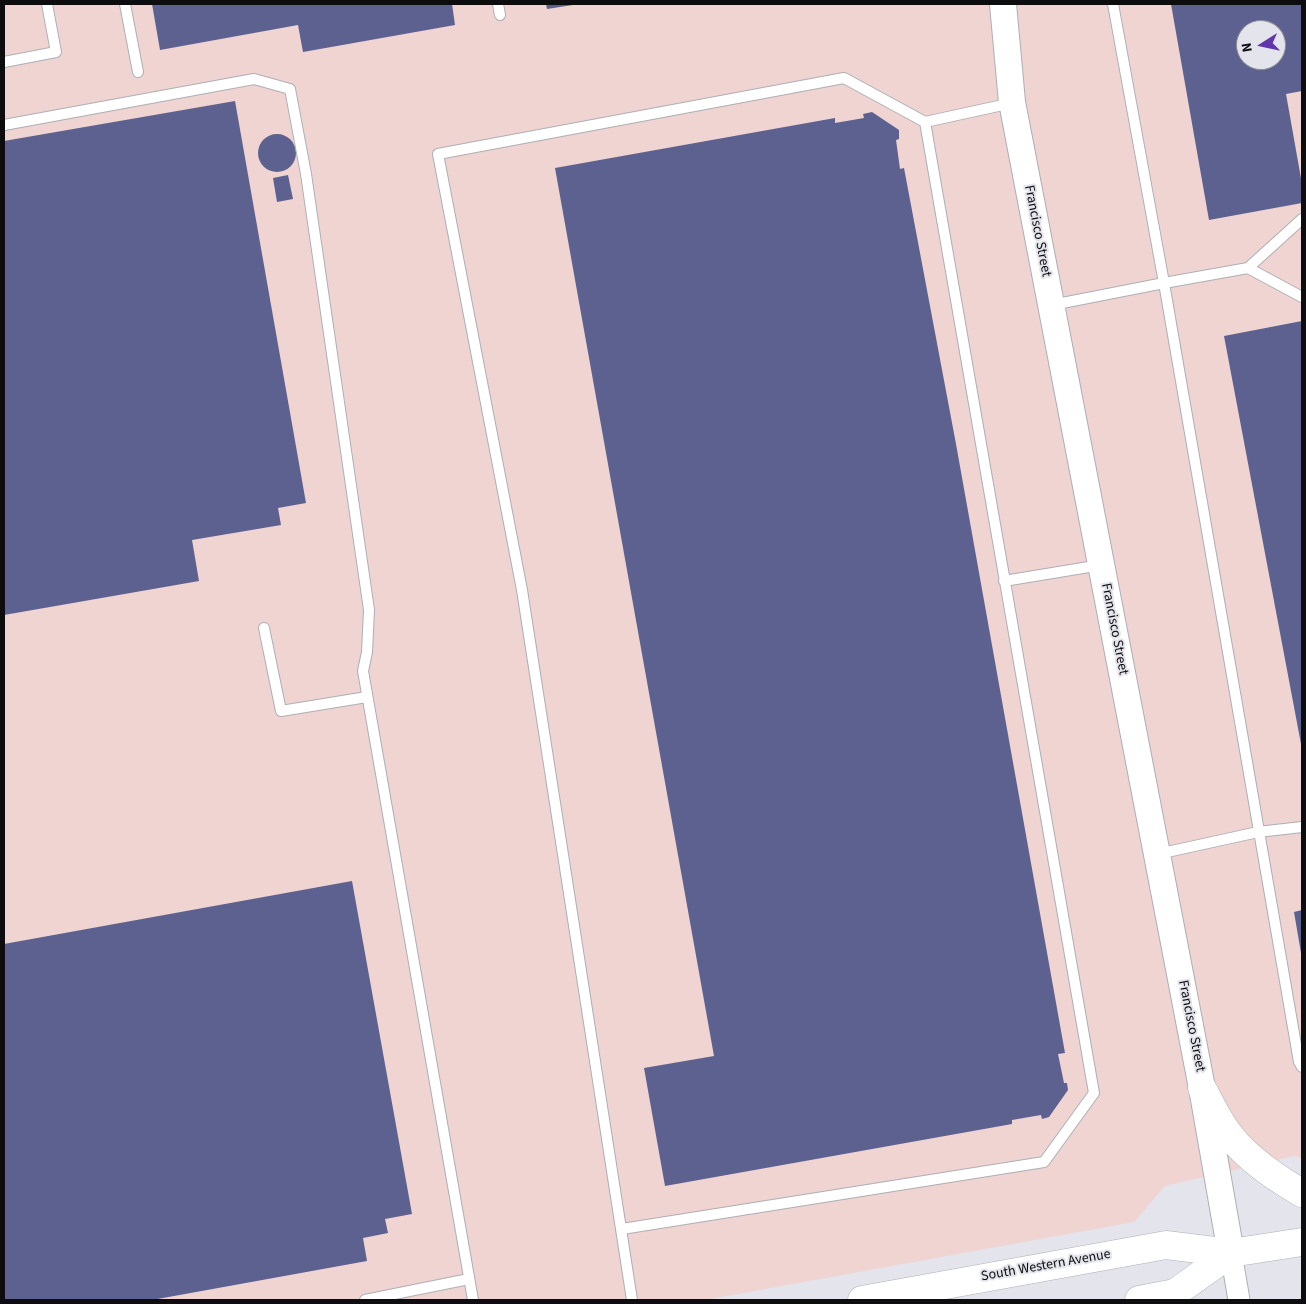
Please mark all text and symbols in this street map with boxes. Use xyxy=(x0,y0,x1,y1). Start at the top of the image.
north arrow xyxy=(1236,20,1286,70)
text: N xyxy=(1237,41,1258,54)
street label: Francisco Street xyxy=(1020,184,1054,278)
street label: Francisco Street xyxy=(1097,582,1131,676)
street label: Francisco Street xyxy=(1174,979,1208,1073)
street label: South Western Avenue xyxy=(980,1246,1112,1286)

